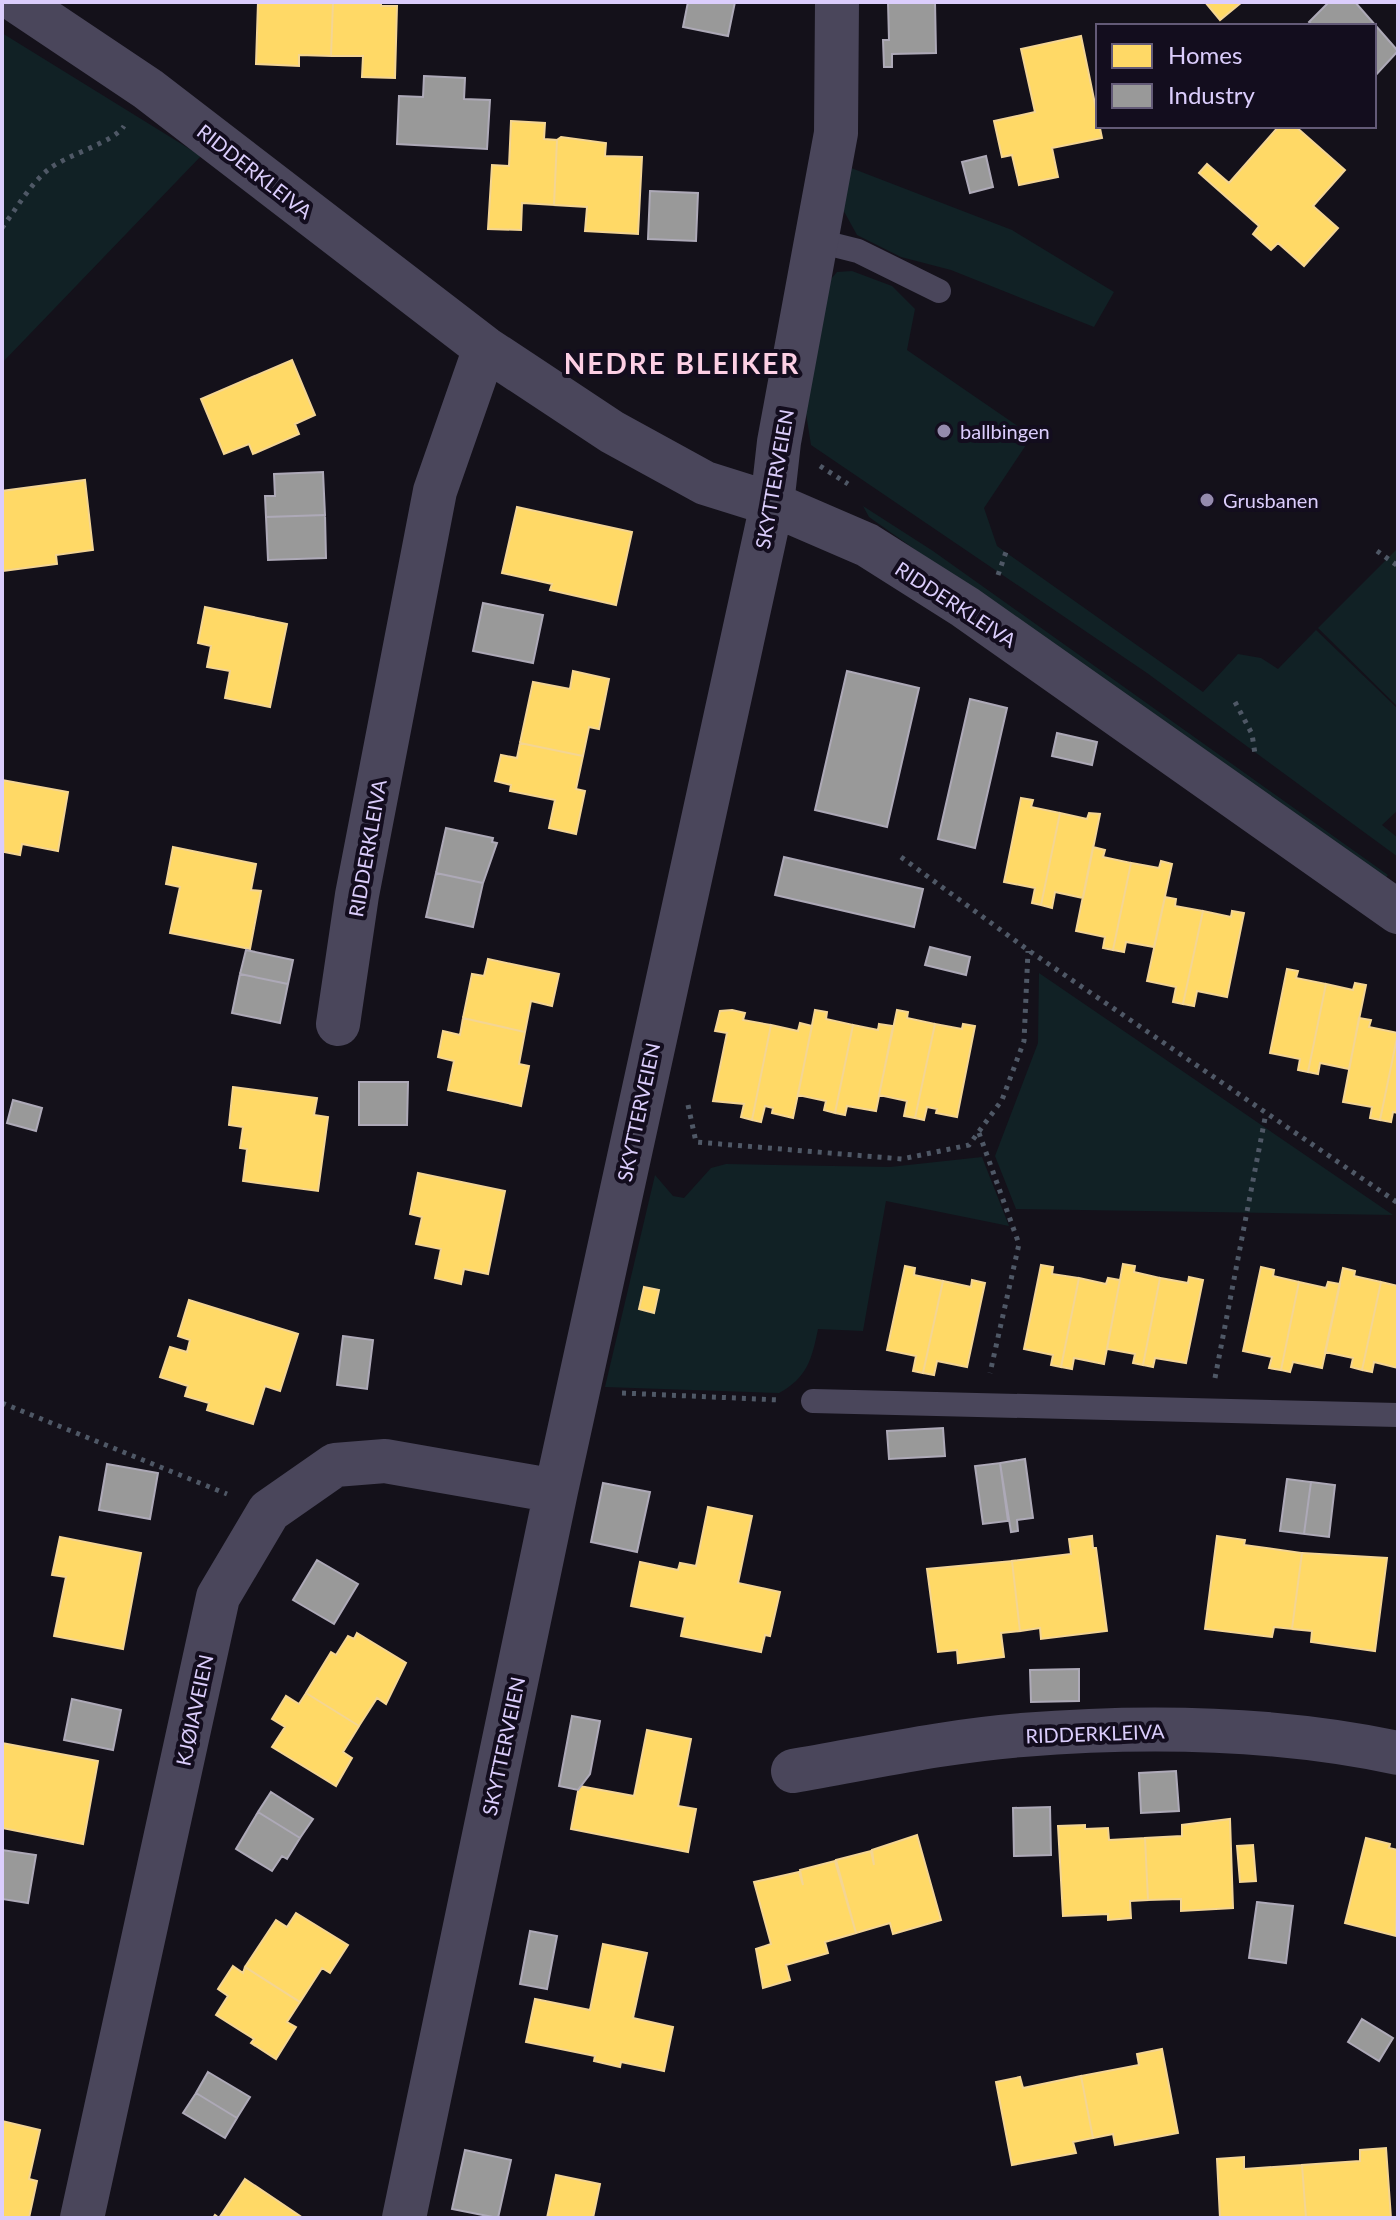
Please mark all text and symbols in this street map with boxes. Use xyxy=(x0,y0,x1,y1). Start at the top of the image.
legend xyxy=(1096,24,1376,128)
text: Homes xyxy=(1168,40,1242,69)
text: Industry xyxy=(1168,80,1255,109)
street label: RIDDERKLEIVA xyxy=(193,119,318,224)
district label: NEDRE BLEIKER xyxy=(564,346,800,380)
street label: SKYTTERVEIEN xyxy=(750,407,798,551)
place label: ballbingen xyxy=(960,419,1050,443)
marker: ballbingen xyxy=(935,422,953,440)
place label: Grusbanen xyxy=(1223,488,1319,512)
marker: Grusbanen xyxy=(1198,491,1216,509)
street label: RIDDERKLEIVA xyxy=(891,556,1021,652)
street label: RIDDERKLEIVA xyxy=(343,777,391,919)
street label: SKYTTERVEIEN xyxy=(612,1040,664,1184)
street label: KJØIAVEIEN xyxy=(170,1652,218,1768)
street label: SKYTTERVEIEN xyxy=(477,1674,529,1818)
street label: RIDDERKLEIVA xyxy=(1025,1719,1165,1747)

